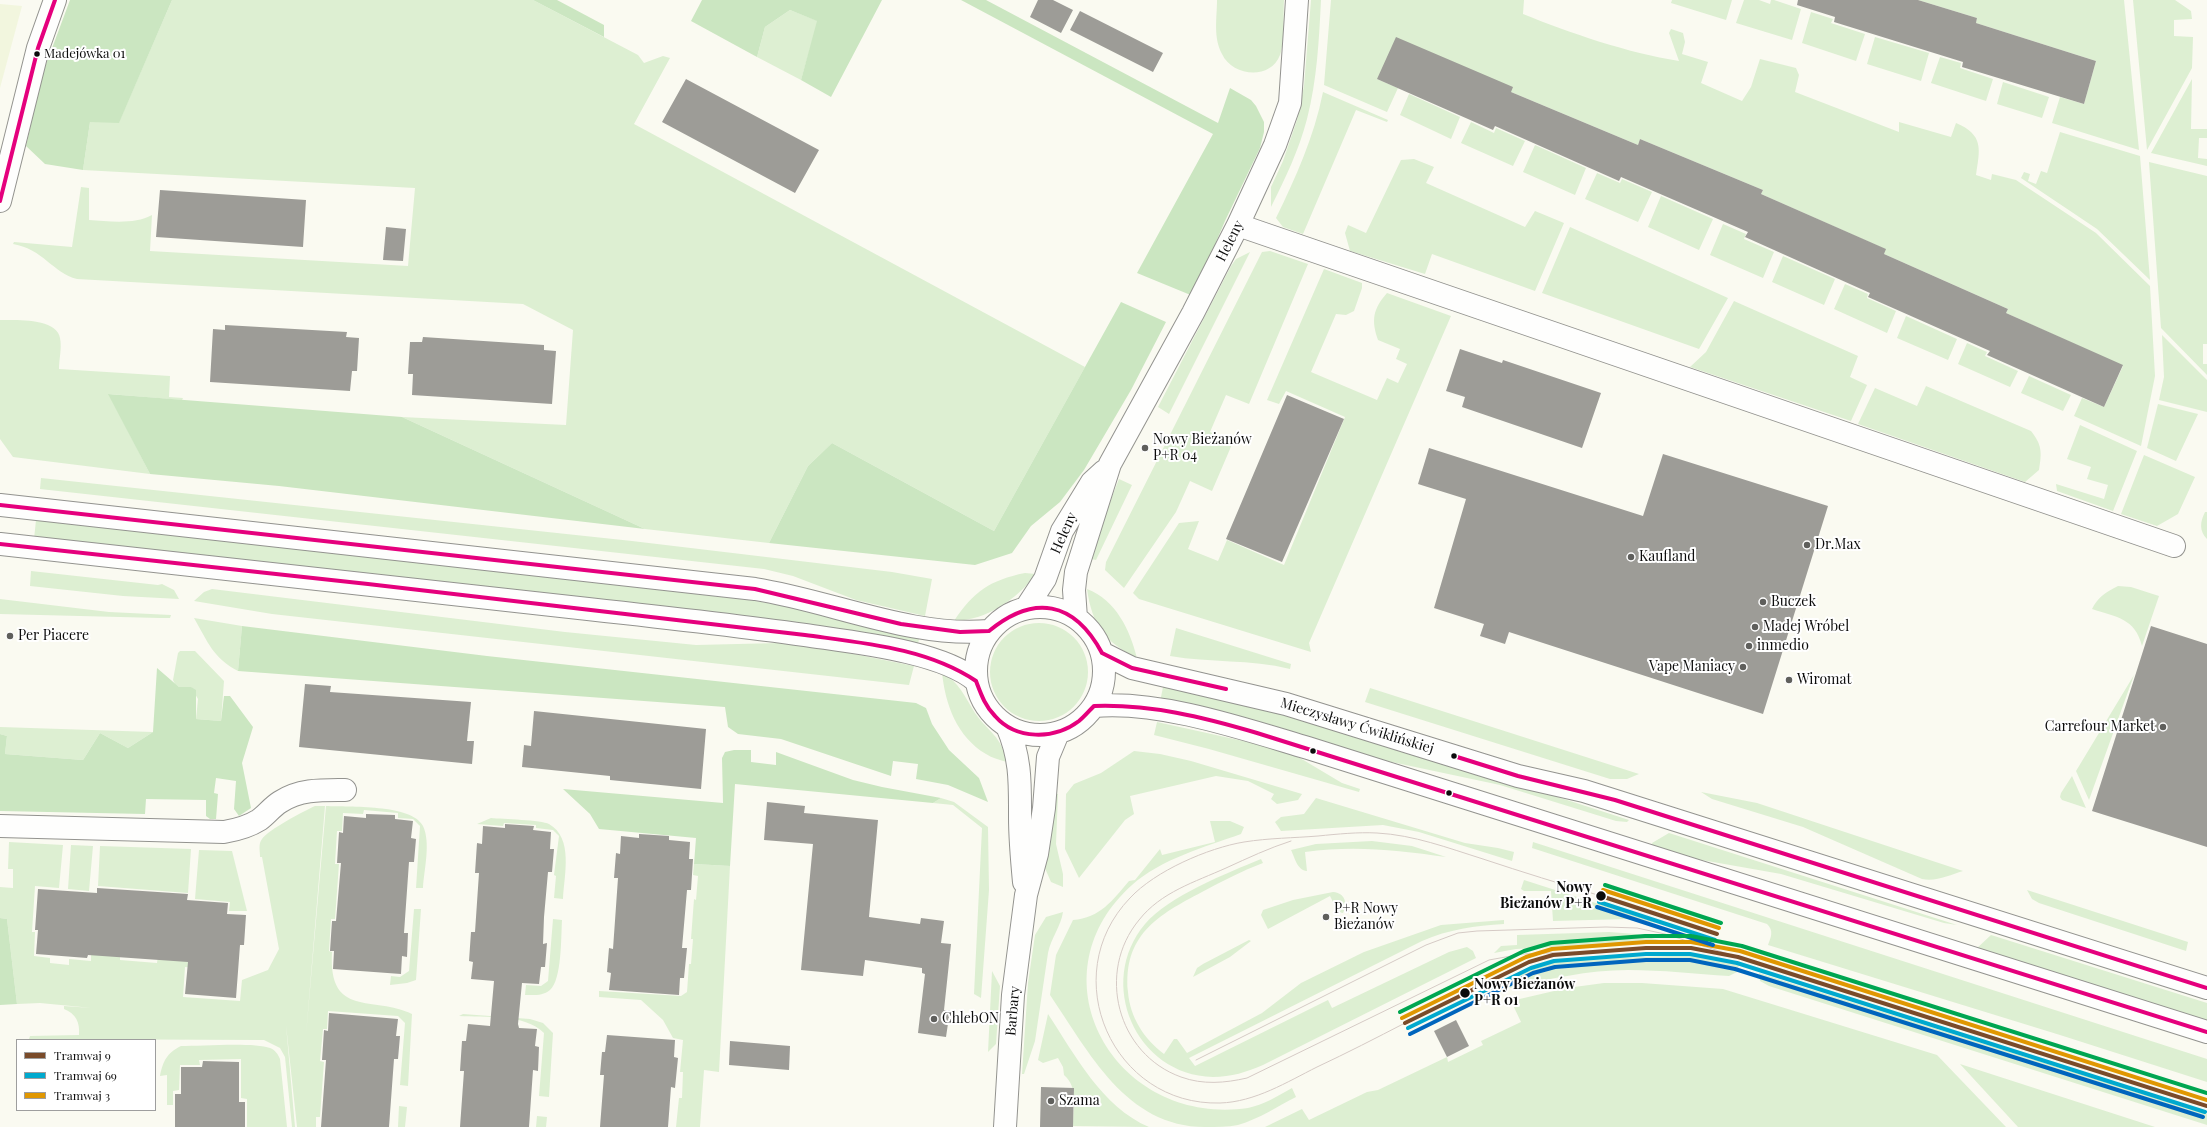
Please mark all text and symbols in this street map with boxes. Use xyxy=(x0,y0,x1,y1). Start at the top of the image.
place label: Madejówka 01 xyxy=(44,46,125,62)
marker: Madejówka 01 xyxy=(32,49,42,59)
street label: Heleny xyxy=(1213,218,1247,264)
place label: Nowy Bieżanów P+R 04 xyxy=(1153,432,1252,464)
marker: Nowy Bieżanów P+R 04 xyxy=(1140,443,1150,453)
street label: Heleny xyxy=(1047,510,1081,556)
place label: Dr.Max xyxy=(1815,537,1861,553)
marker: Dr.Max xyxy=(1802,540,1812,550)
place label: Kaufland xyxy=(1639,549,1695,565)
marker: Kaufland xyxy=(1626,552,1636,562)
place label: Buczek xyxy=(1771,594,1816,610)
marker: Buczek xyxy=(1758,597,1768,607)
place label: Madej Wróbel xyxy=(1763,619,1849,635)
marker: Madej Wróbel xyxy=(1750,622,1760,632)
place label: Per Piacere xyxy=(18,628,89,644)
marker: Per Piacere xyxy=(5,631,15,641)
place label: inmedio xyxy=(1757,638,1809,654)
marker: inmedio xyxy=(1744,641,1754,651)
place label: Vape Maniacy xyxy=(1649,659,1735,675)
marker: Vape Maniacy xyxy=(1738,662,1748,672)
place label: Wiromat xyxy=(1797,672,1851,688)
marker: Wiromat xyxy=(1784,675,1794,685)
street label: Mieczysławy Ćwiklińskiej xyxy=(1278,695,1436,757)
place label: Carrefour Market xyxy=(2045,719,2155,735)
marker: Carrefour Market xyxy=(2158,722,2168,732)
unlabelled marker xyxy=(1308,746,1318,756)
unlabelled marker xyxy=(1449,751,1459,761)
unlabelled marker xyxy=(1444,788,1454,798)
place label: Nowy Bieżanów P+R xyxy=(1500,880,1592,912)
marker: Nowy Bieżanów P+R xyxy=(1594,889,1608,903)
place label: P+R Nowy Bieżanów xyxy=(1334,901,1398,934)
marker: P+R Nowy Bieżanów xyxy=(1321,912,1331,922)
place label: Nowy Bieżanów P+R 01 xyxy=(1474,977,1575,1010)
street label: Barbary xyxy=(1002,985,1024,1037)
marker: Nowy Bieżanów P+R 01 xyxy=(1458,986,1472,1000)
place label: ChlebON xyxy=(942,1011,999,1027)
marker: ChlebON xyxy=(929,1014,939,1024)
legend xyxy=(16,1039,156,1111)
text: Tramwaj 9 xyxy=(54,1047,111,1063)
text: Tramwaj 69 xyxy=(54,1067,117,1083)
text: Tramwaj 3 xyxy=(54,1087,110,1103)
place label: Szama xyxy=(1059,1093,1100,1109)
marker: Szama xyxy=(1046,1096,1056,1106)

